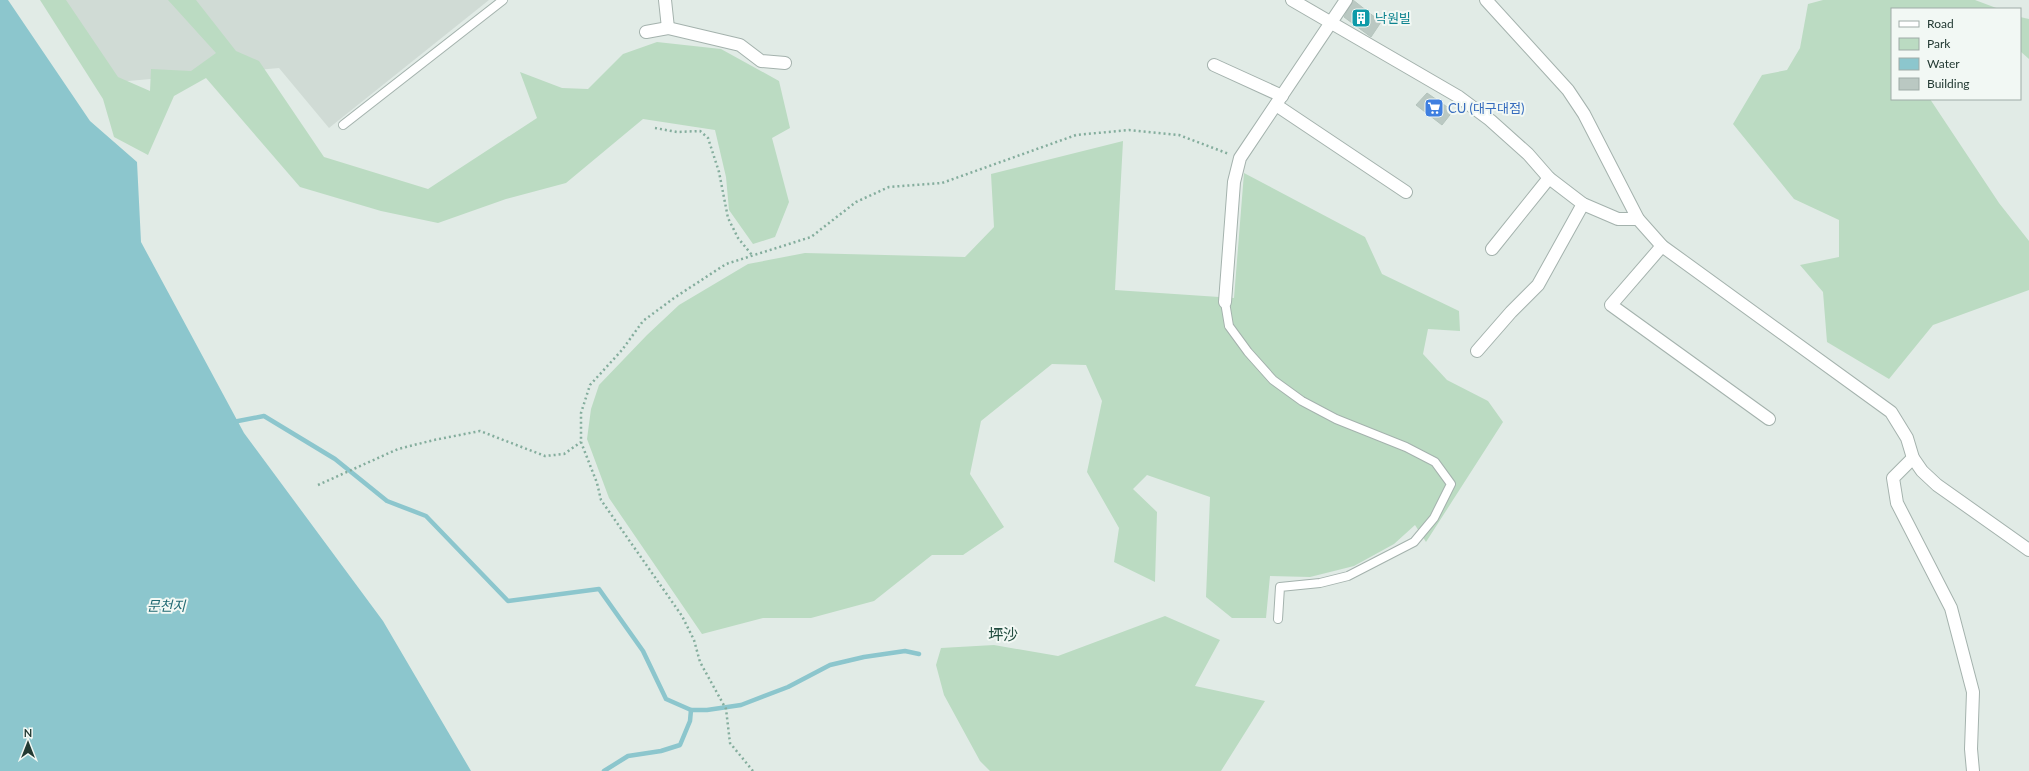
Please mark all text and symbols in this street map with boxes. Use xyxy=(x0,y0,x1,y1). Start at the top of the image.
building icon: 낙원빌 xyxy=(1350,7,1372,29)
legend xyxy=(1891,8,2021,100)
place label: 낙원빌 xyxy=(1375,10,1411,26)
text: Road xyxy=(1927,16,1954,31)
text: Park xyxy=(1927,36,1951,51)
text: Water xyxy=(1927,56,1960,71)
text: Building xyxy=(1927,76,1970,91)
supermarket icon: CU (대구대점) xyxy=(1423,97,1445,119)
place label: CU (대구대점) xyxy=(1448,100,1524,116)
water label: 문천지 xyxy=(147,597,186,614)
district label: 坪沙 xyxy=(988,625,1018,643)
north arrow xyxy=(8,723,48,763)
text: N xyxy=(24,726,32,739)

